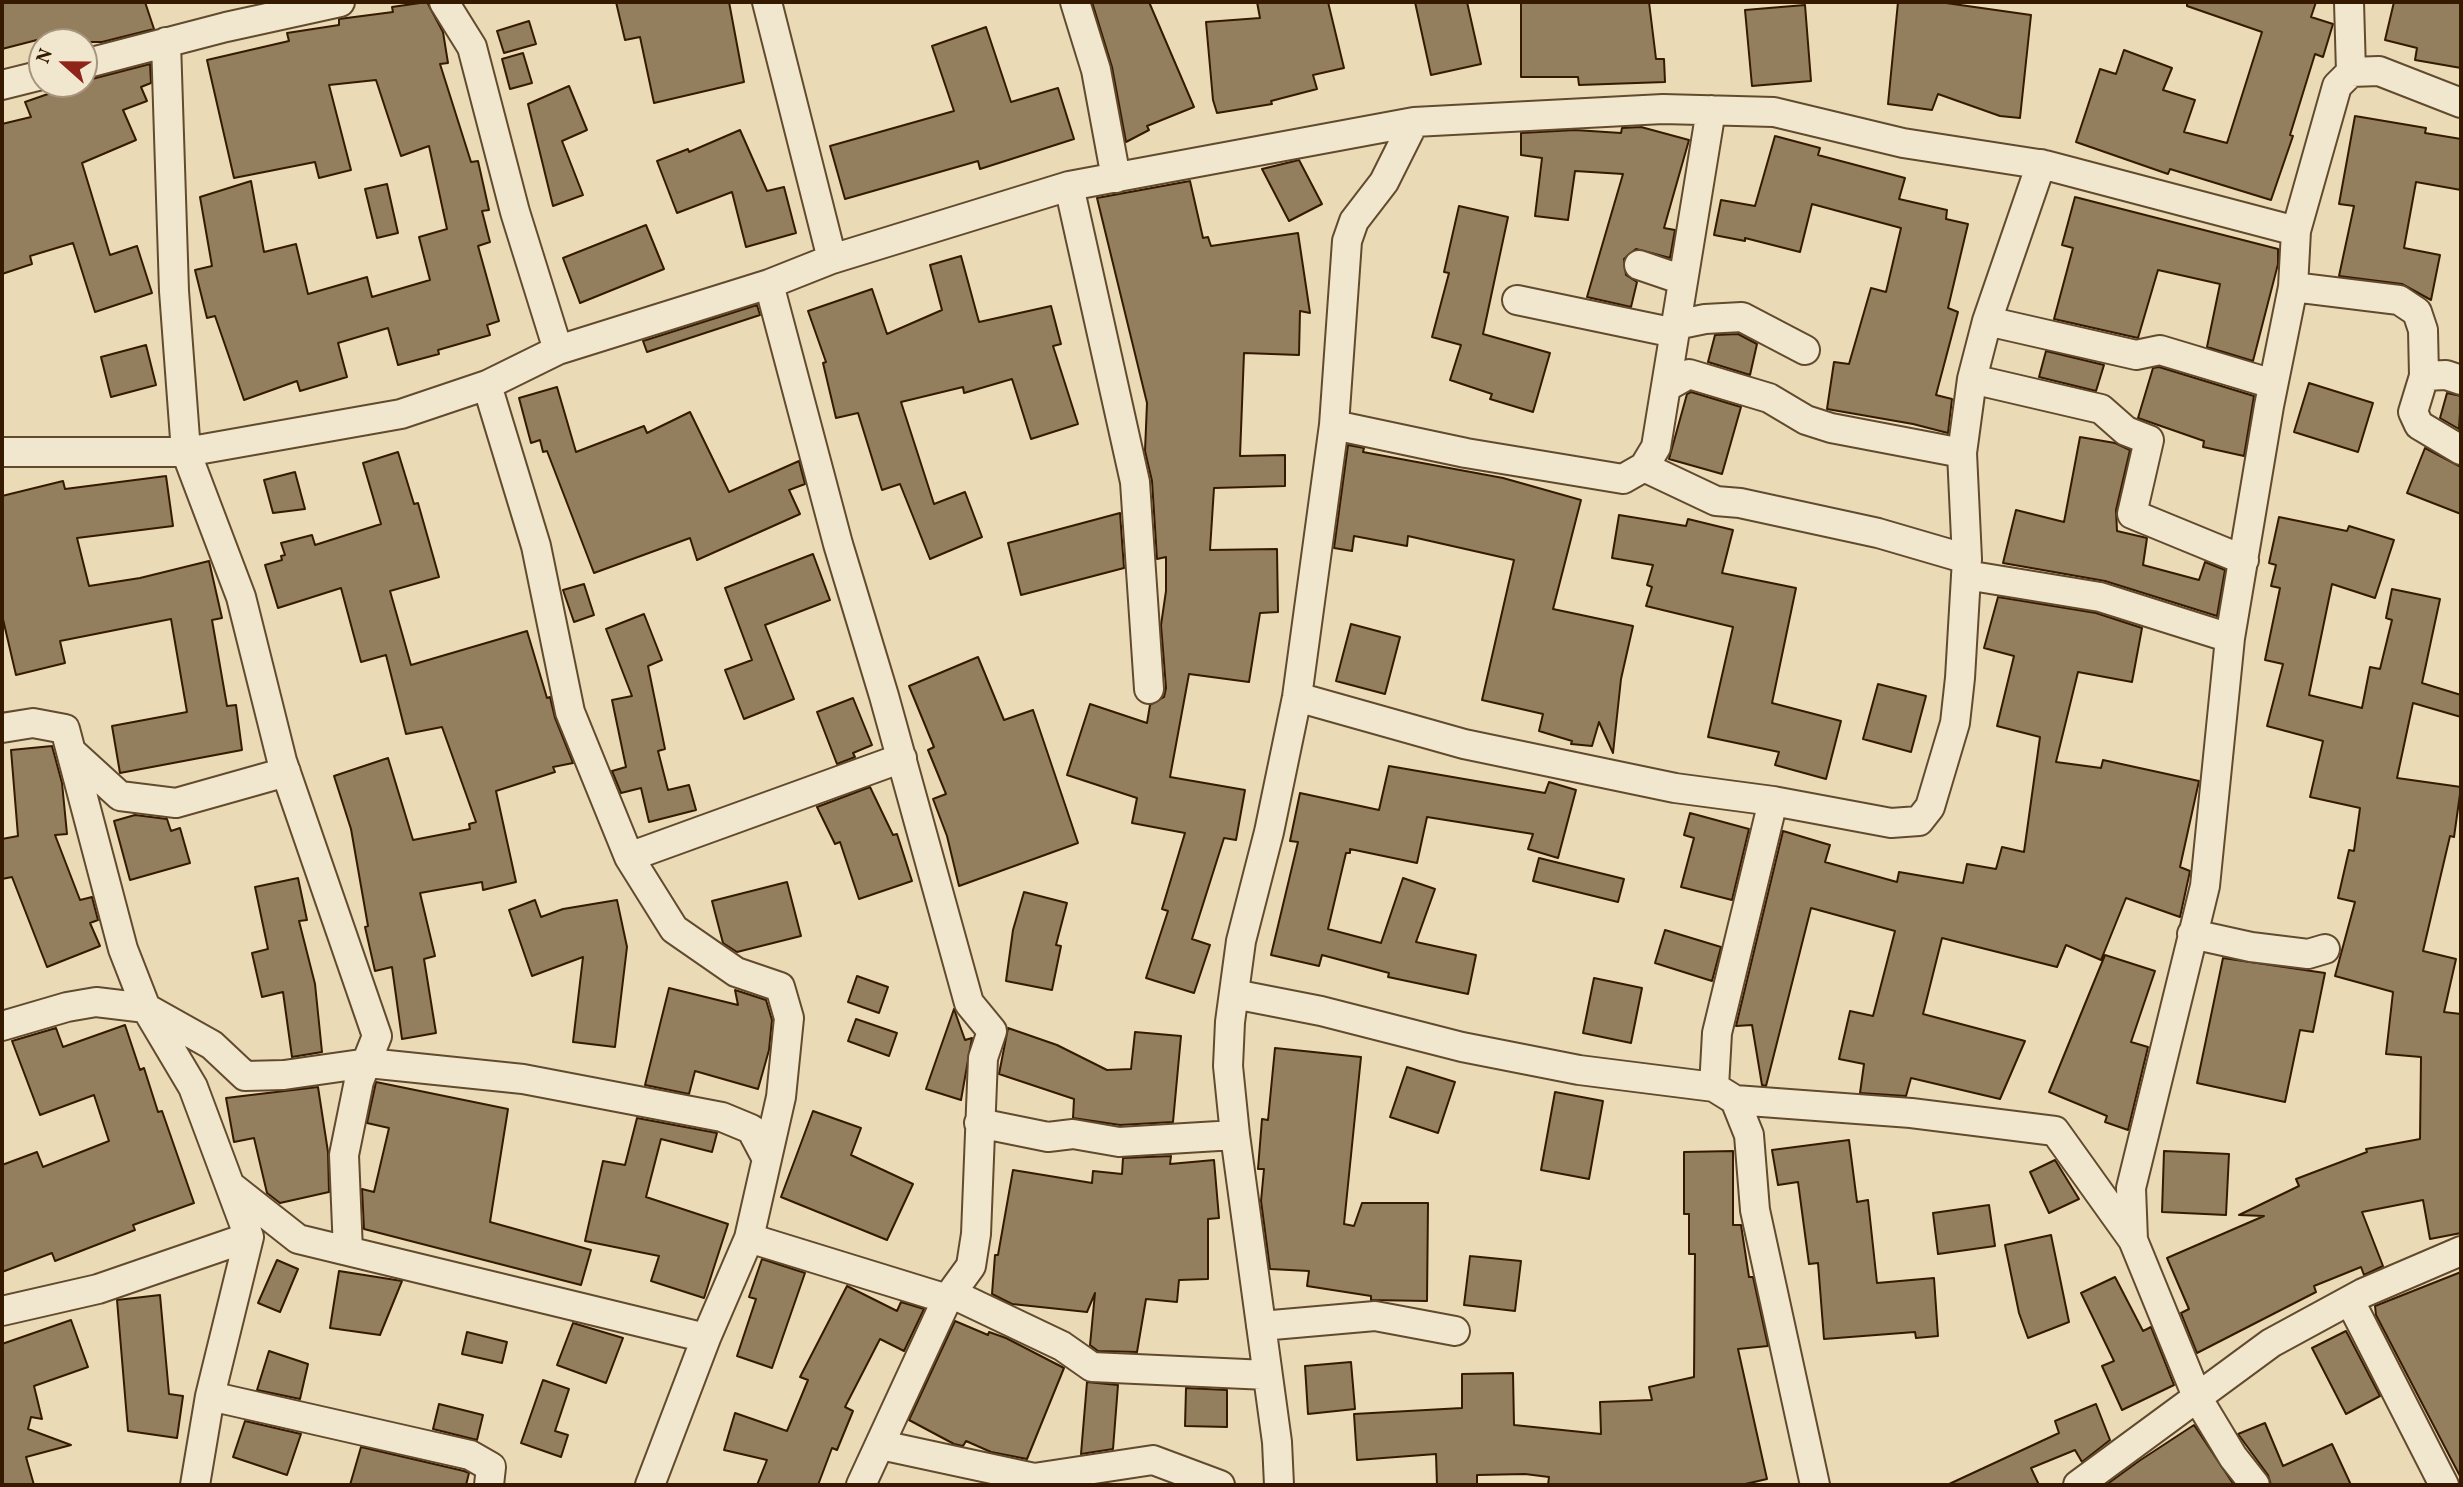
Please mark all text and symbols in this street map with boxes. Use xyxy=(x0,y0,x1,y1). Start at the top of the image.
north arrow xyxy=(28,28,98,98)
text: N xyxy=(31,45,60,67)

